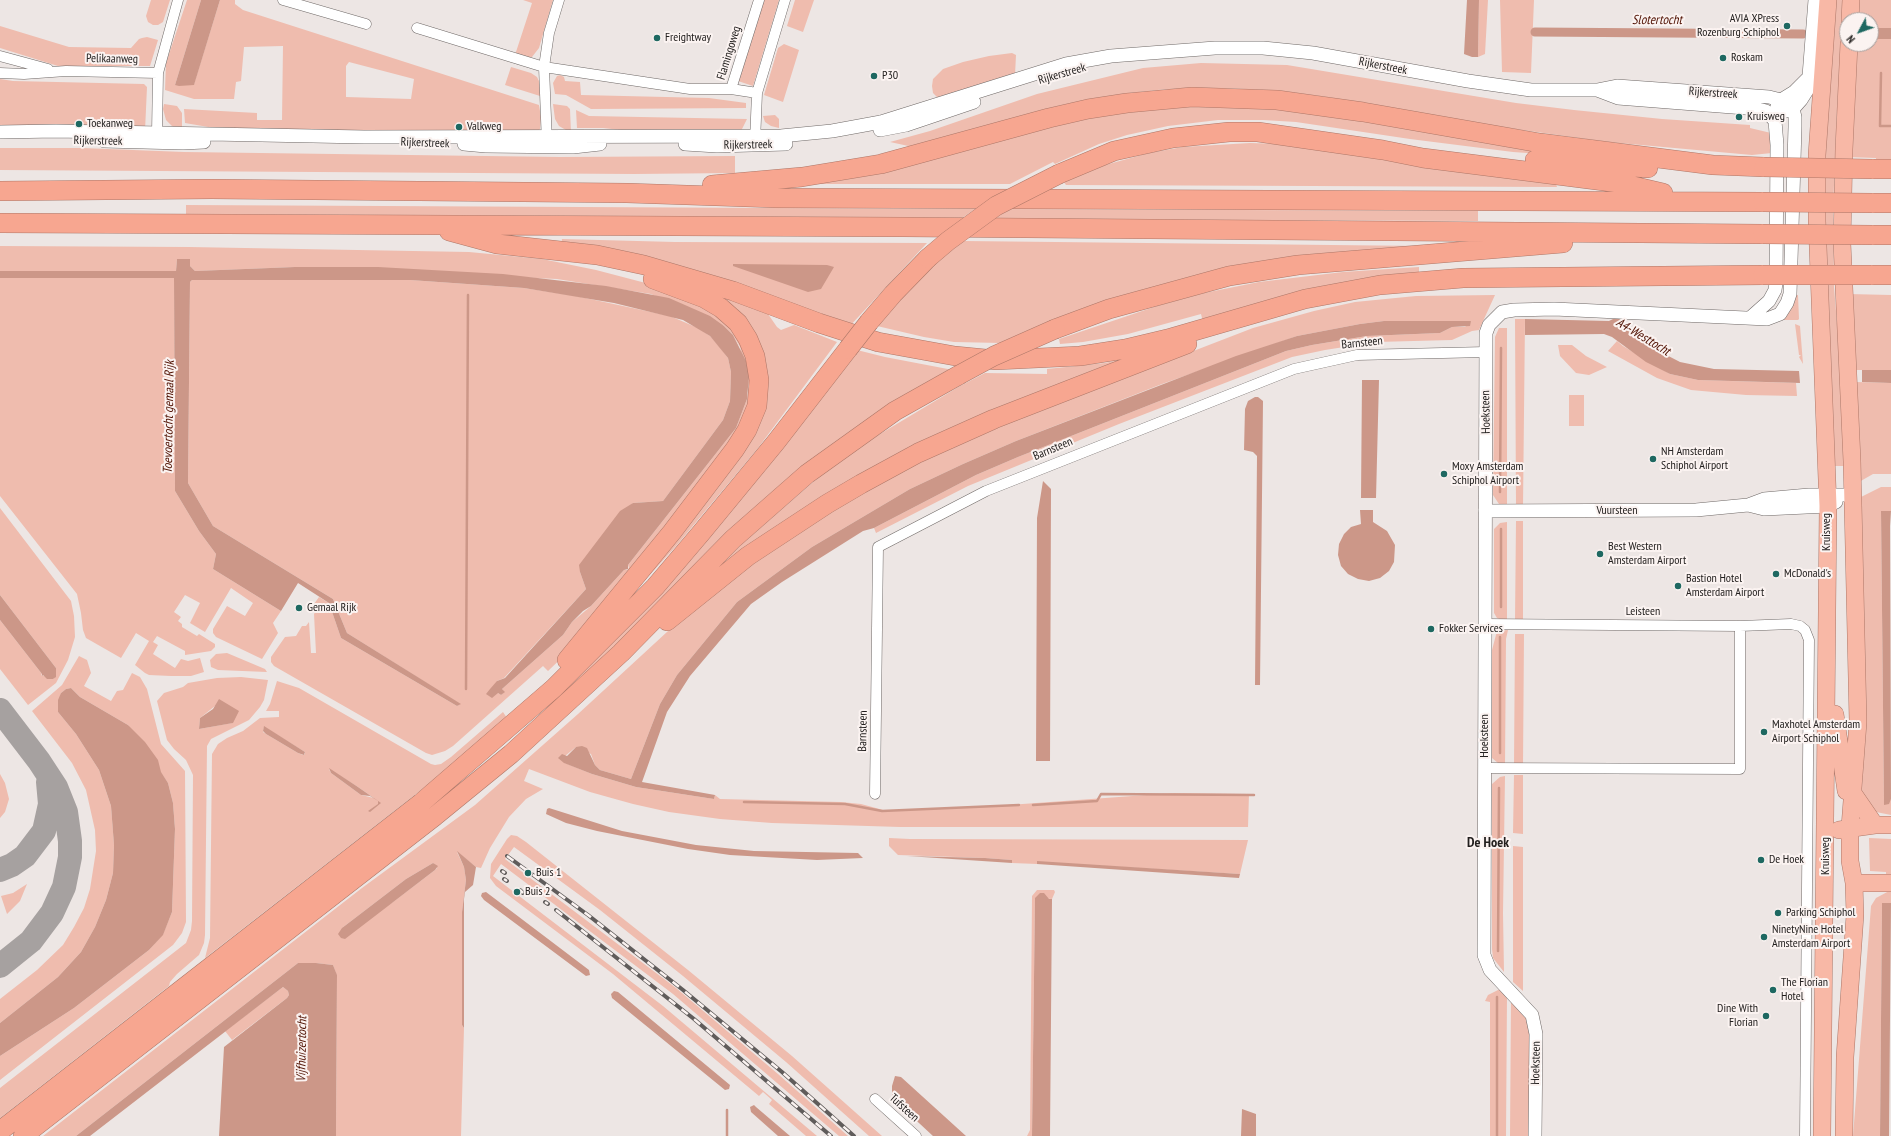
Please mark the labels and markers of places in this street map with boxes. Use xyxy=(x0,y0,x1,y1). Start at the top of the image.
place label: AVIA XPress Rozenburg Schiphol xyxy=(1697,12,1779,40)
marker: AVIA XPress Rozenburg Schiphol xyxy=(1782,21,1792,31)
place label: Freightway xyxy=(665,31,711,45)
marker: Freightway xyxy=(652,33,662,43)
place label: Roskam xyxy=(1731,51,1763,65)
marker: Roskam xyxy=(1718,53,1728,63)
place label: P30 xyxy=(882,69,898,83)
marker: P30 xyxy=(869,71,879,81)
place label: Kruisweg xyxy=(1747,110,1785,124)
marker: Kruisweg xyxy=(1734,112,1744,122)
place label: Toekanweg xyxy=(87,117,133,131)
marker: Toekanweg xyxy=(74,119,84,129)
place label: Valkweg xyxy=(467,120,501,134)
marker: Valkweg xyxy=(454,122,464,132)
place label: NH Amsterdam Schiphol Airport xyxy=(1661,445,1728,473)
marker: NH Amsterdam Schiphol Airport xyxy=(1648,454,1658,464)
place label: Moxy Amsterdam Schiphol Airport xyxy=(1452,460,1523,488)
marker: Moxy Amsterdam Schiphol Airport xyxy=(1439,469,1449,479)
place label: Best Western Amsterdam Airport xyxy=(1608,540,1686,568)
marker: Best Western Amsterdam Airport xyxy=(1595,549,1605,559)
place label: McDonald's xyxy=(1784,567,1831,581)
marker: McDonald's xyxy=(1771,569,1781,579)
place label: Bastion Hotel Amsterdam Airport xyxy=(1686,572,1764,600)
marker: Bastion Hotel Amsterdam Airport xyxy=(1673,581,1683,591)
place label: Gemaal Rijk xyxy=(307,601,356,615)
marker: Gemaal Rijk xyxy=(294,603,304,613)
place label: Fokker Services xyxy=(1439,622,1503,636)
marker: Fokker Services xyxy=(1426,624,1436,634)
place label: Maxhotel Amsterdam Airport Schiphol xyxy=(1772,718,1860,746)
marker: Maxhotel Amsterdam Airport Schiphol xyxy=(1759,727,1769,737)
place label: De Hoek xyxy=(1769,853,1804,867)
marker: De Hoek xyxy=(1756,855,1766,865)
place label: Buis 1 xyxy=(536,866,561,880)
marker: Buis 1 xyxy=(523,868,533,878)
place label: Buis 2 xyxy=(525,885,550,899)
marker: Buis 2 xyxy=(512,887,522,897)
place label: Parking Schiphol xyxy=(1786,906,1855,920)
marker: Parking Schiphol xyxy=(1773,908,1783,918)
place label: NinetyNine Hotel Amsterdam Airport xyxy=(1772,923,1850,951)
marker: NinetyNine Hotel Amsterdam Airport xyxy=(1759,932,1769,942)
place label: The Florian Hotel xyxy=(1781,976,1828,1004)
marker: The Florian Hotel xyxy=(1768,985,1778,995)
place label: Dine With Florian xyxy=(1717,1002,1758,1030)
marker: Dine With Florian xyxy=(1761,1011,1771,1021)

